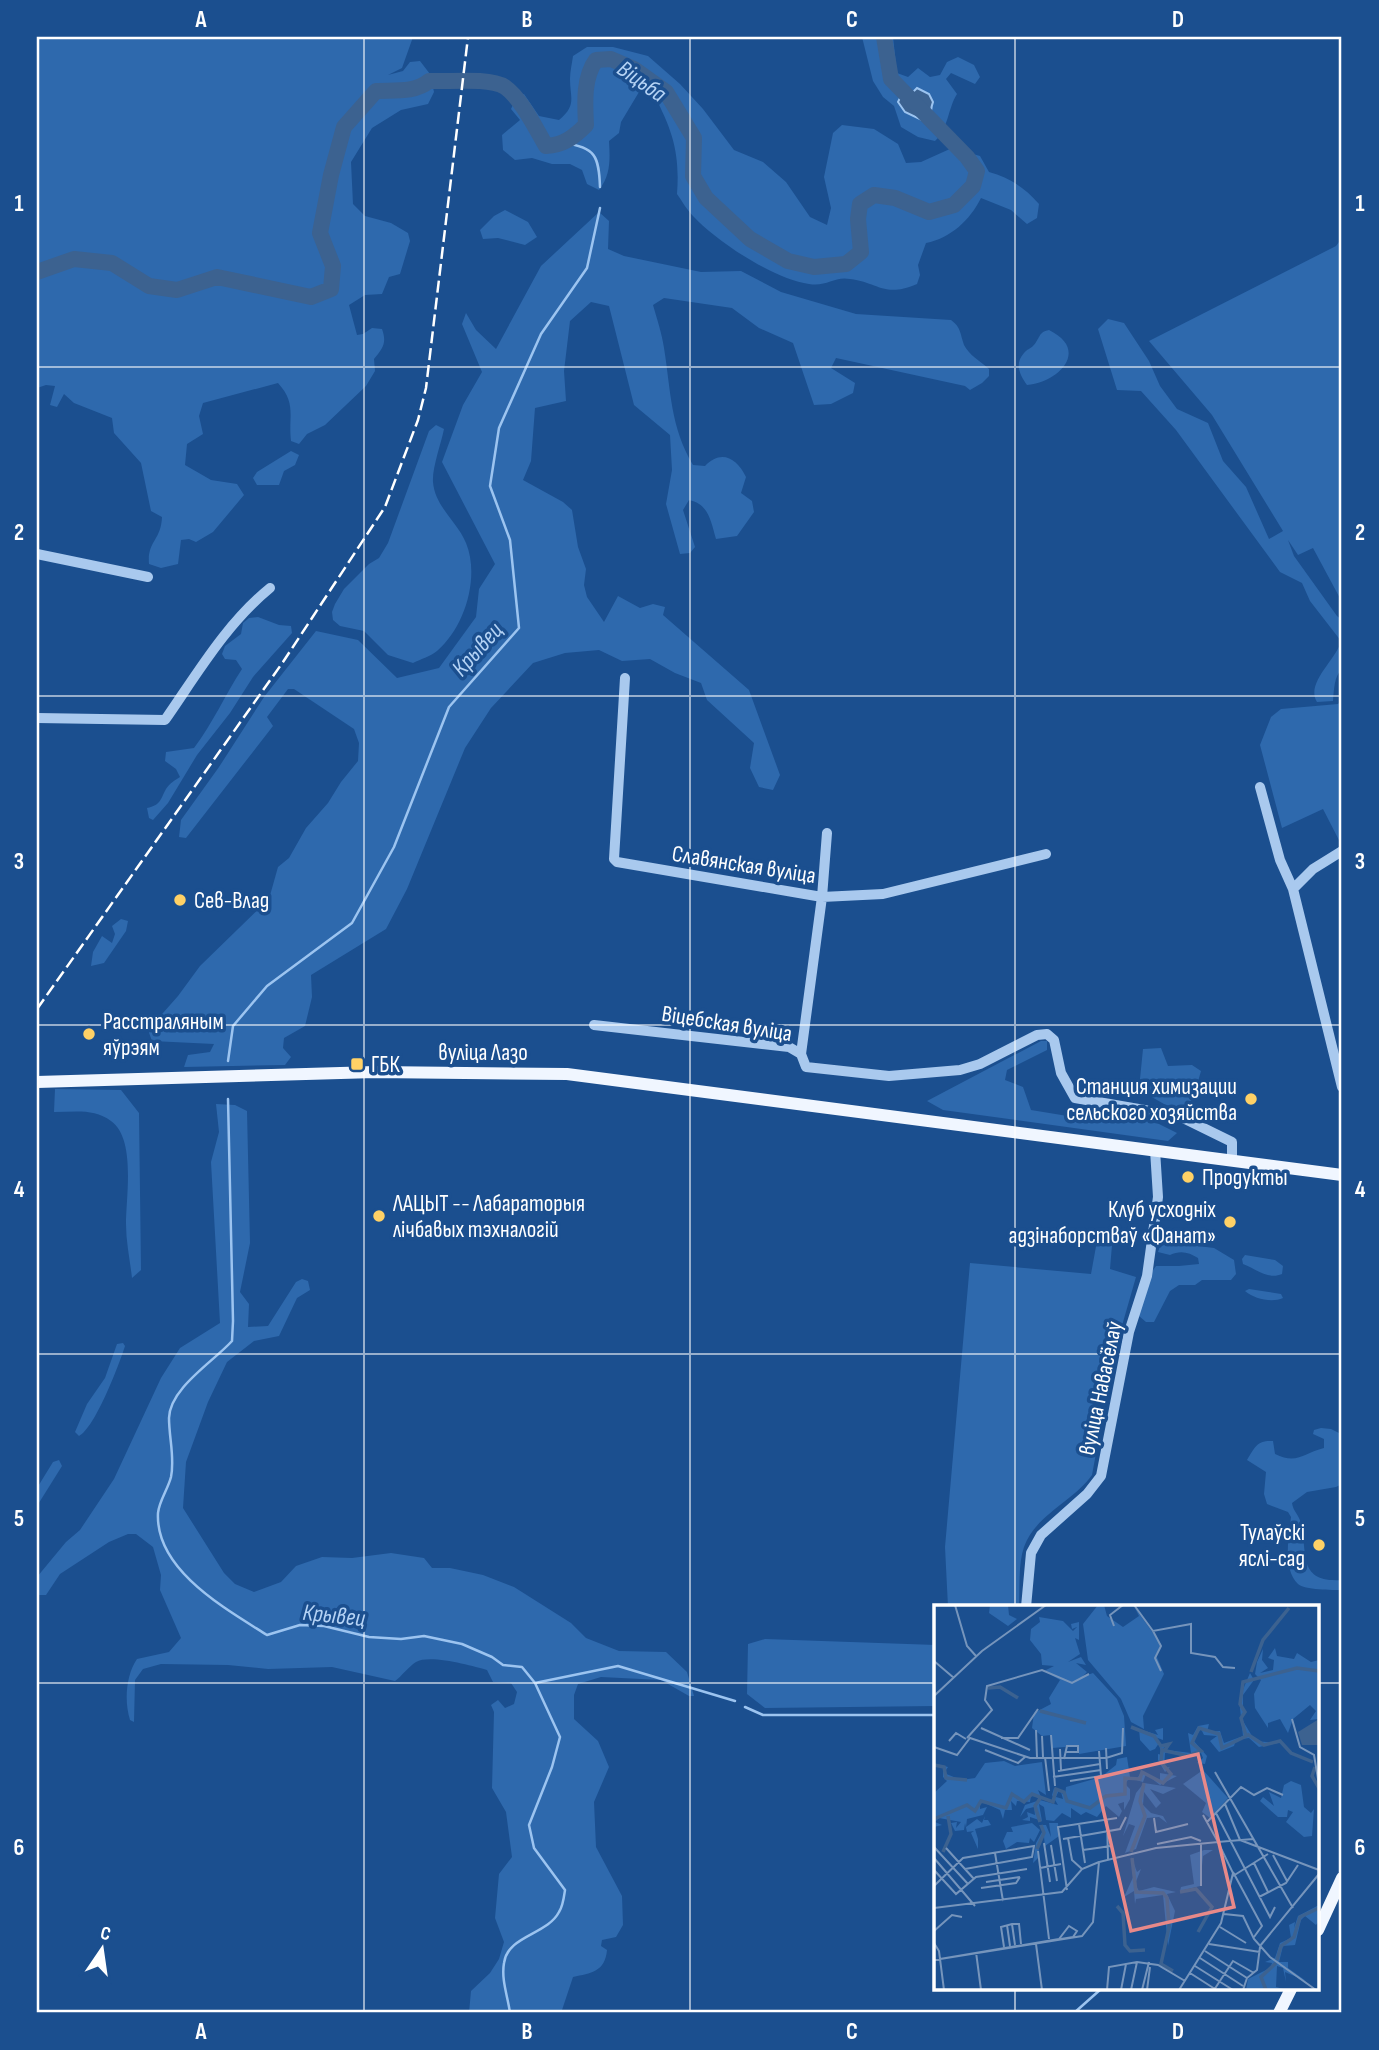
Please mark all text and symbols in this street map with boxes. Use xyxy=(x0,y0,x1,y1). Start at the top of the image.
text: A xyxy=(195,6,208,34)
text: B xyxy=(522,6,533,34)
text: C xyxy=(846,6,858,34)
text: D xyxy=(1172,6,1184,34)
water label: Віцьба xyxy=(612,54,672,109)
text: 1 xyxy=(14,190,24,218)
text: 1 xyxy=(1355,190,1365,218)
text: 2 xyxy=(14,519,24,547)
text: 2 xyxy=(1355,519,1365,547)
water label: Крывец xyxy=(446,616,509,682)
street label: Славянская вуліца xyxy=(670,840,818,890)
text: 3 xyxy=(14,848,24,876)
text: 3 xyxy=(1355,848,1365,876)
place label: Сев-Влад xyxy=(194,887,269,915)
marker: Сев-Влад xyxy=(172,892,188,908)
street label: Віцебская вуліца xyxy=(660,1000,794,1048)
place label: Расстраляным яўрэям xyxy=(103,1008,224,1062)
marker: Расстраляным яўрэям xyxy=(81,1026,97,1042)
street label: вуліца Лазо xyxy=(438,1039,528,1067)
place label: ГБК xyxy=(371,1051,400,1079)
marker: ГБК xyxy=(349,1056,365,1072)
place label: Станция химизации сельского хозяйства xyxy=(1066,1073,1237,1127)
marker: Станция химизации сельского хозяйства xyxy=(1243,1091,1259,1107)
place label: Продукты xyxy=(1202,1164,1288,1192)
marker: Продукты xyxy=(1180,1169,1196,1185)
text: 4 xyxy=(14,1176,25,1204)
text: 4 xyxy=(1355,1176,1366,1204)
place label: ЛАЦЫТ -- Лабараторыя лічбавых тэхналогій xyxy=(392,1190,585,1244)
place label: Клуб усходніх адзінаборстваў «Фанат» xyxy=(1009,1196,1216,1250)
marker: ЛАЦЫТ -- Лабараторыя лічбавых тэхналогій xyxy=(371,1208,387,1224)
marker: Клуб усходніх адзінаборстваў «Фанат» xyxy=(1222,1214,1238,1230)
street label: вуліца Навасёлаў xyxy=(1073,1318,1129,1458)
text: 5 xyxy=(14,1505,24,1533)
text: 5 xyxy=(1355,1505,1365,1533)
place label: Тулаўскі яслі-сад xyxy=(1239,1519,1305,1573)
marker: Тулаўскі яслі-сад xyxy=(1311,1537,1327,1553)
water label: Крывец xyxy=(301,1598,367,1633)
inset map xyxy=(934,1605,1320,1990)
text: 6 xyxy=(14,1834,24,1862)
text: 6 xyxy=(1355,1834,1365,1862)
north arrow xyxy=(66,1913,136,1983)
text: С xyxy=(98,1922,113,1946)
text: A xyxy=(195,2018,208,2046)
text: B xyxy=(522,2018,533,2046)
text: C xyxy=(846,2018,858,2046)
text: D xyxy=(1172,2018,1184,2046)

